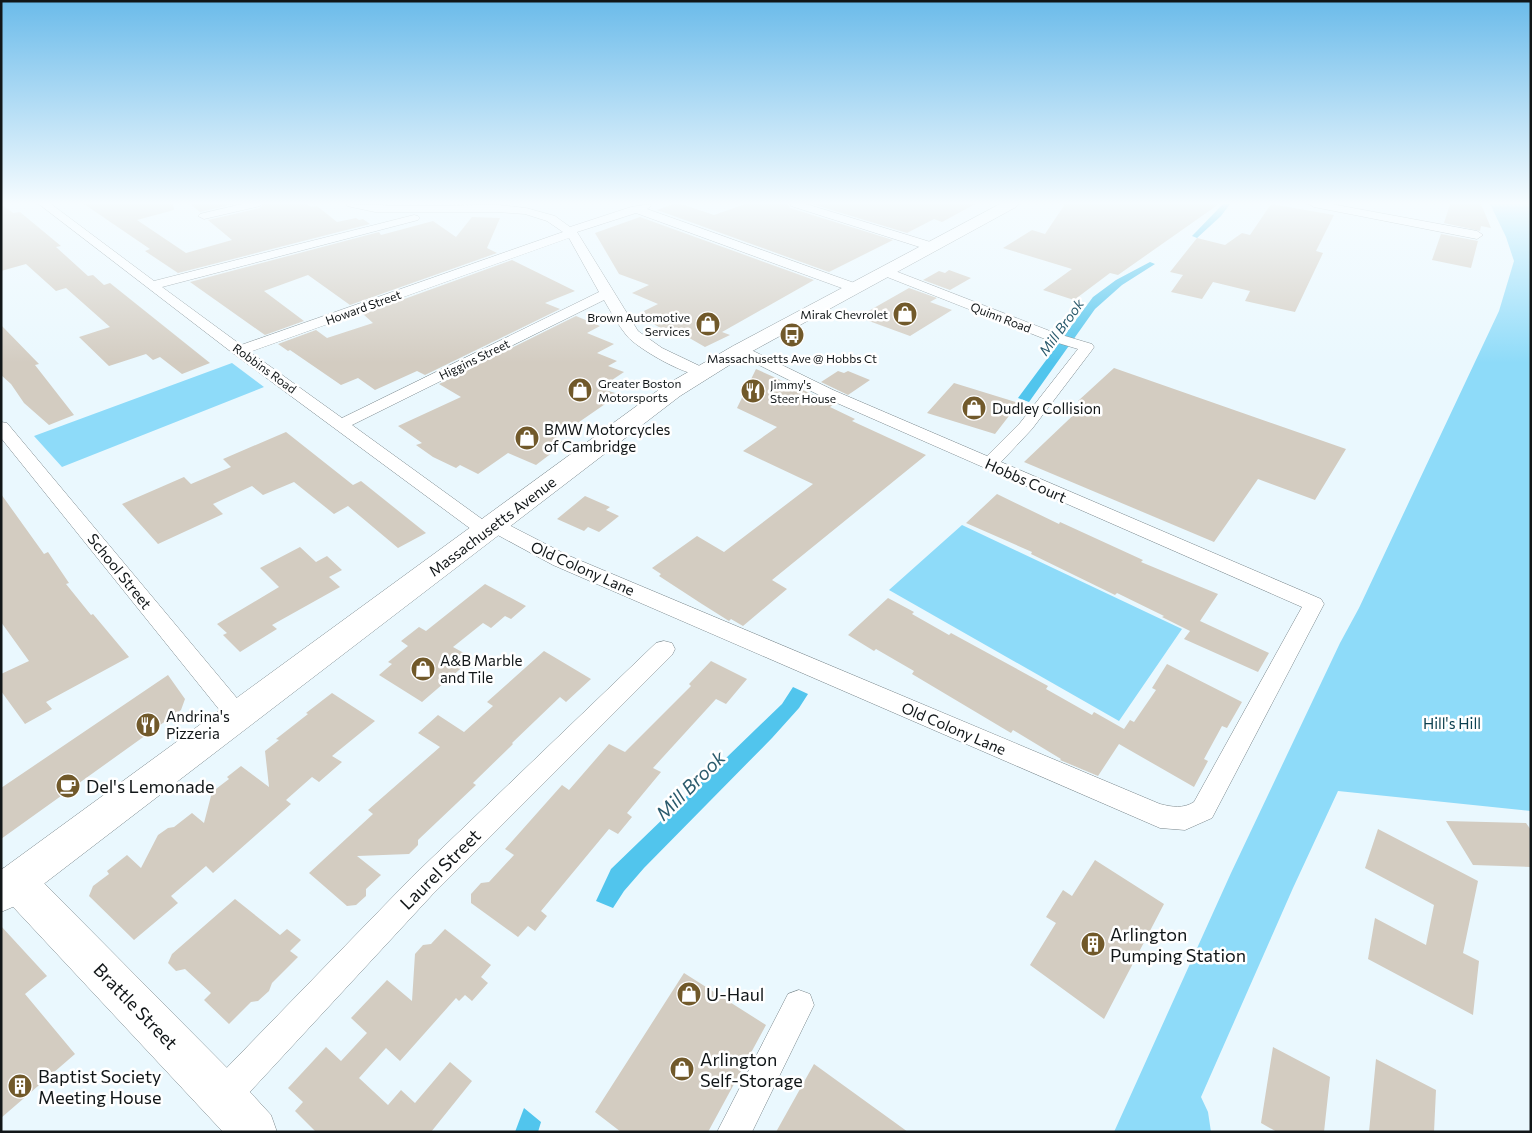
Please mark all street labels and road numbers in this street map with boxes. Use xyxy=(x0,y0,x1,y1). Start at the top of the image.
street label: Howard Street xyxy=(323,287,403,327)
street label: Quinn Road xyxy=(969,299,1033,335)
street label: Higgins Street xyxy=(436,336,512,382)
street label: Robbins Road xyxy=(231,340,299,396)
street label: Hobbs Court xyxy=(982,454,1070,506)
street label: Massachusetts Avenue xyxy=(425,472,559,580)
street label: School Street xyxy=(84,530,156,612)
street label: Old Colony Lane xyxy=(528,537,638,599)
street label: Old Colony Lane xyxy=(899,698,1009,758)
street label: Laurel Street xyxy=(395,824,485,914)
street label: Brattle Street xyxy=(89,958,183,1054)

